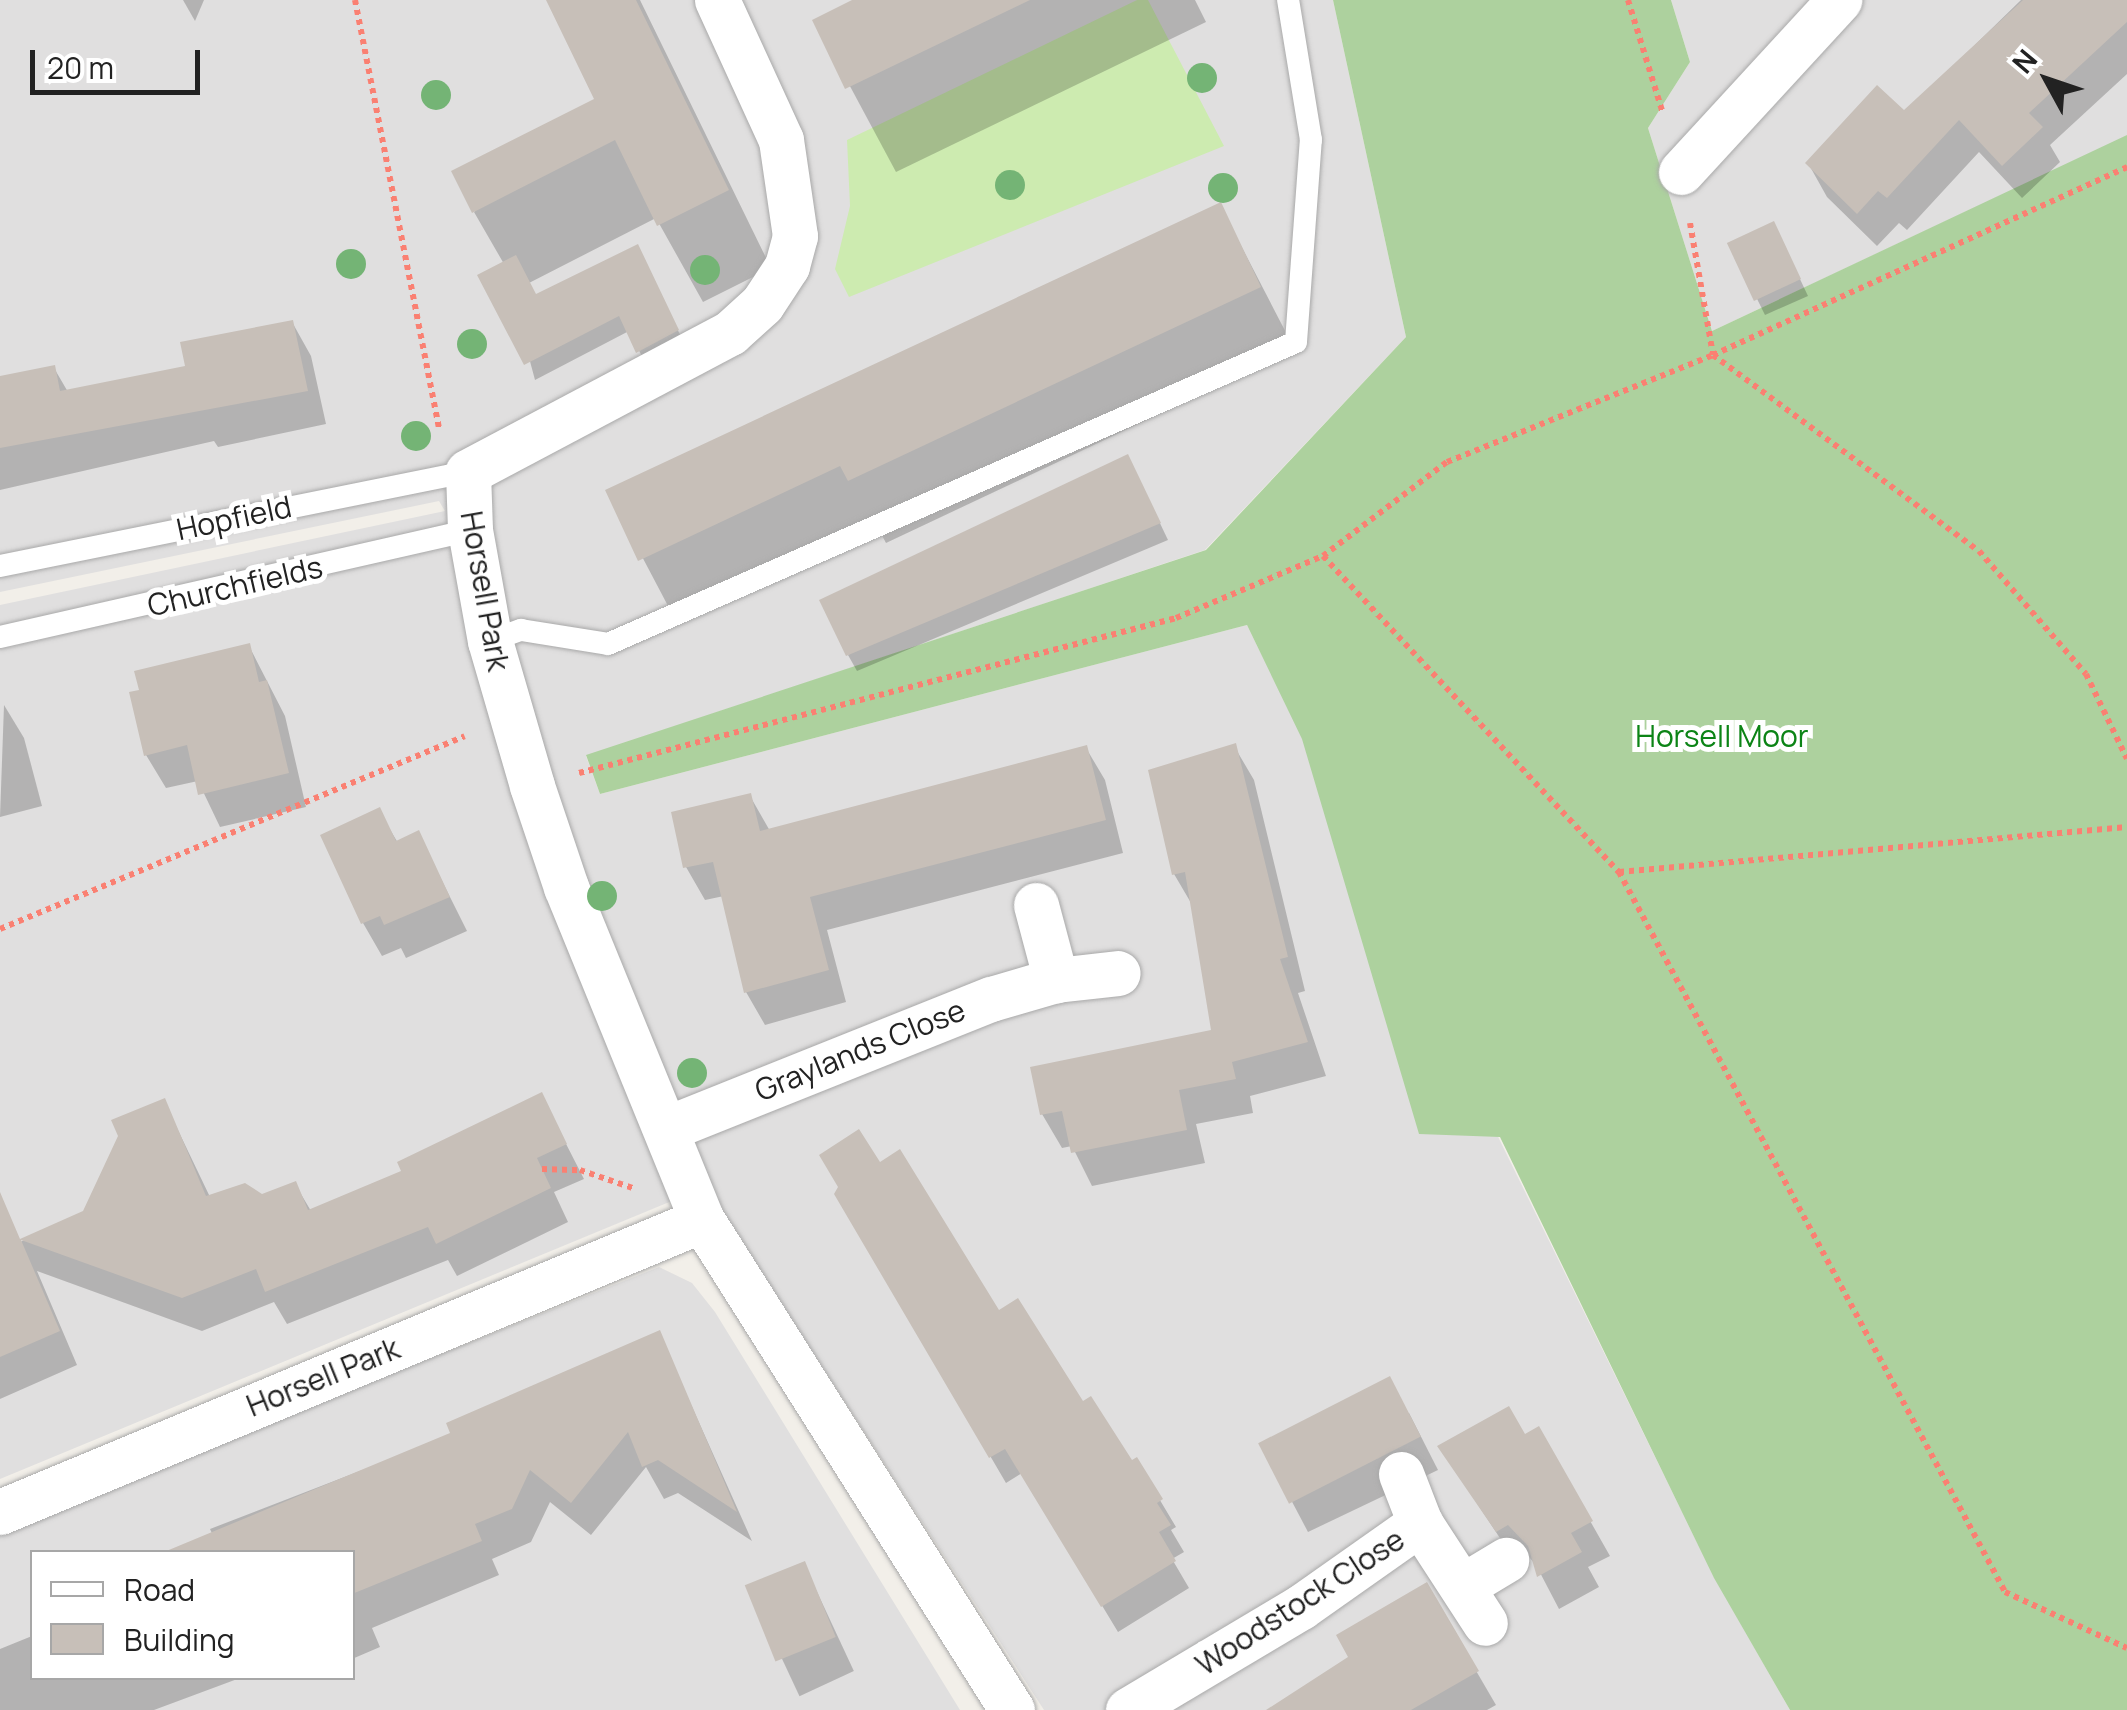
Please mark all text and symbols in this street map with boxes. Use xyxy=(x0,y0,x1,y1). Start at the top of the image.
scale bar xyxy=(35,30,205,92)
north arrow xyxy=(1997,30,2097,130)
text: N xyxy=(2003,41,2045,81)
text: 20 m xyxy=(47,47,114,88)
street label: Hopfield xyxy=(173,488,295,548)
street label: Horsell Park xyxy=(453,508,517,674)
street label: Churchfields xyxy=(144,548,326,624)
park label: Horsell Moor xyxy=(1635,718,1809,754)
street label: Graylands Close xyxy=(750,992,970,1108)
street label: Horsell Park xyxy=(241,1330,405,1424)
street label: Woodstock Close xyxy=(1189,1521,1411,1683)
legend xyxy=(30,1550,355,1680)
text: Road xyxy=(124,1569,195,1610)
text: Building xyxy=(124,1619,235,1660)

